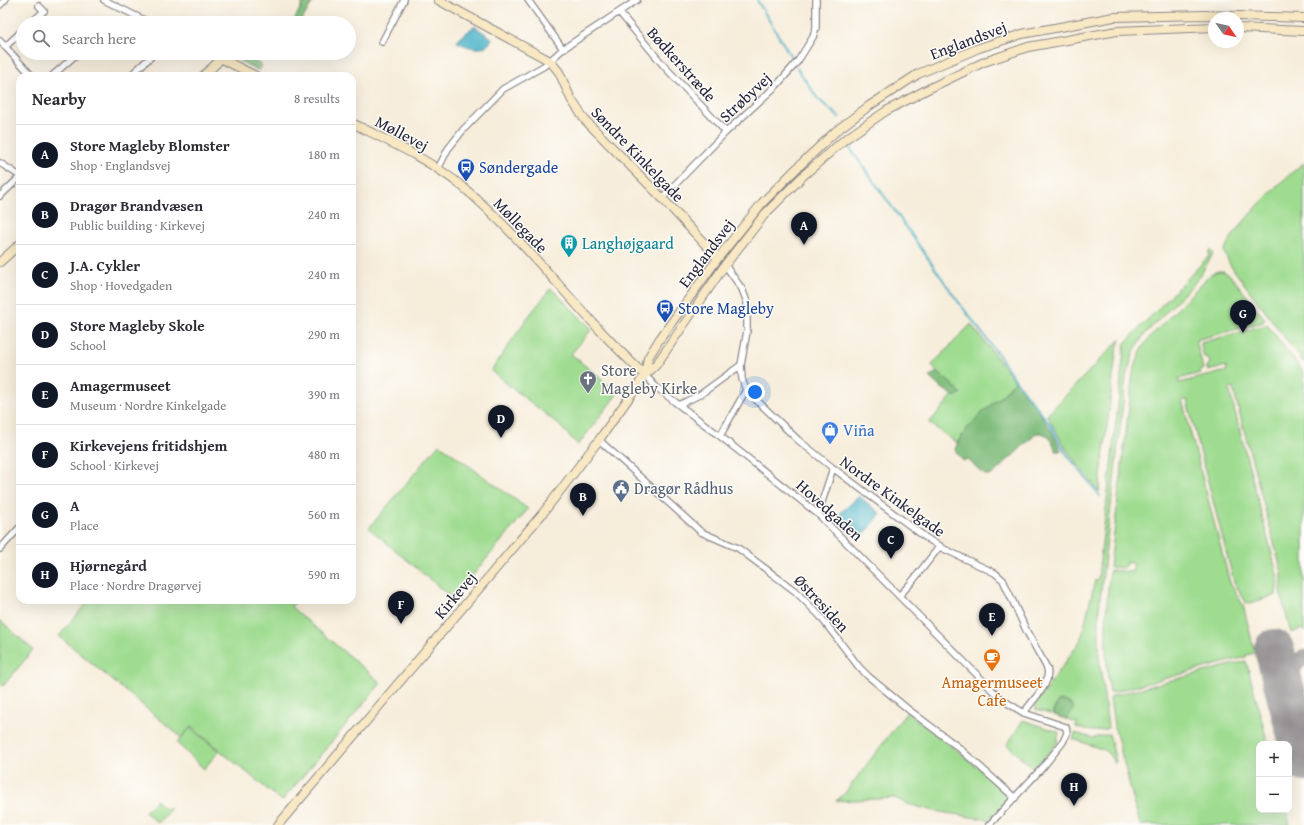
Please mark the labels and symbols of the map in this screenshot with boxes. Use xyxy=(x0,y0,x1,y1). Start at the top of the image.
north arrow xyxy=(1208,12,1244,48)
street label: Englandsvej xyxy=(926,14,1010,66)
street label: Bødkerstræde xyxy=(642,21,722,107)
street label: Strøbyvej xyxy=(713,66,777,128)
street label: Søndre Kinkelgade xyxy=(586,101,690,207)
street label: Møllevej xyxy=(371,109,433,157)
place label: Søndergade xyxy=(479,155,558,179)
bus stop icon: Søndergade xyxy=(456,157,476,182)
street label: Møllegade xyxy=(488,192,554,258)
pin: A xyxy=(791,212,817,245)
street label: Englandsvej xyxy=(672,214,740,292)
place label: Langhøjgaard xyxy=(582,231,674,255)
building icon: Langhøjgaard xyxy=(559,233,579,258)
place label: Store Magleby xyxy=(678,296,774,320)
bus stop icon: Store Magleby xyxy=(655,298,675,323)
pin: G xyxy=(1230,300,1256,333)
place label: Store Magleby Kirke xyxy=(601,358,697,400)
church icon: Store Magleby Kirke xyxy=(578,369,598,394)
your location xyxy=(745,382,765,402)
pin: D xyxy=(488,405,514,438)
place label: Viña xyxy=(843,418,875,442)
shop icon: Viña xyxy=(820,420,840,445)
street label: Nordre Kinkelgade xyxy=(835,449,951,543)
street label: Hovedgaden xyxy=(791,473,869,547)
place label: Dragør Rådhus xyxy=(634,476,733,500)
public building icon: Dragør Rådhus xyxy=(611,478,631,503)
pin: B xyxy=(570,483,596,516)
pin: C xyxy=(878,526,904,559)
street label: Kirkevej xyxy=(428,566,482,624)
street label: Østresiden xyxy=(789,569,855,637)
pin: F xyxy=(388,591,414,624)
pin: E xyxy=(979,603,1005,636)
cafe icon: Amagermuseet Cafe xyxy=(982,647,1002,672)
place label: Amagermuseet Cafe xyxy=(941,670,1043,712)
pin: H xyxy=(1061,773,1087,806)

